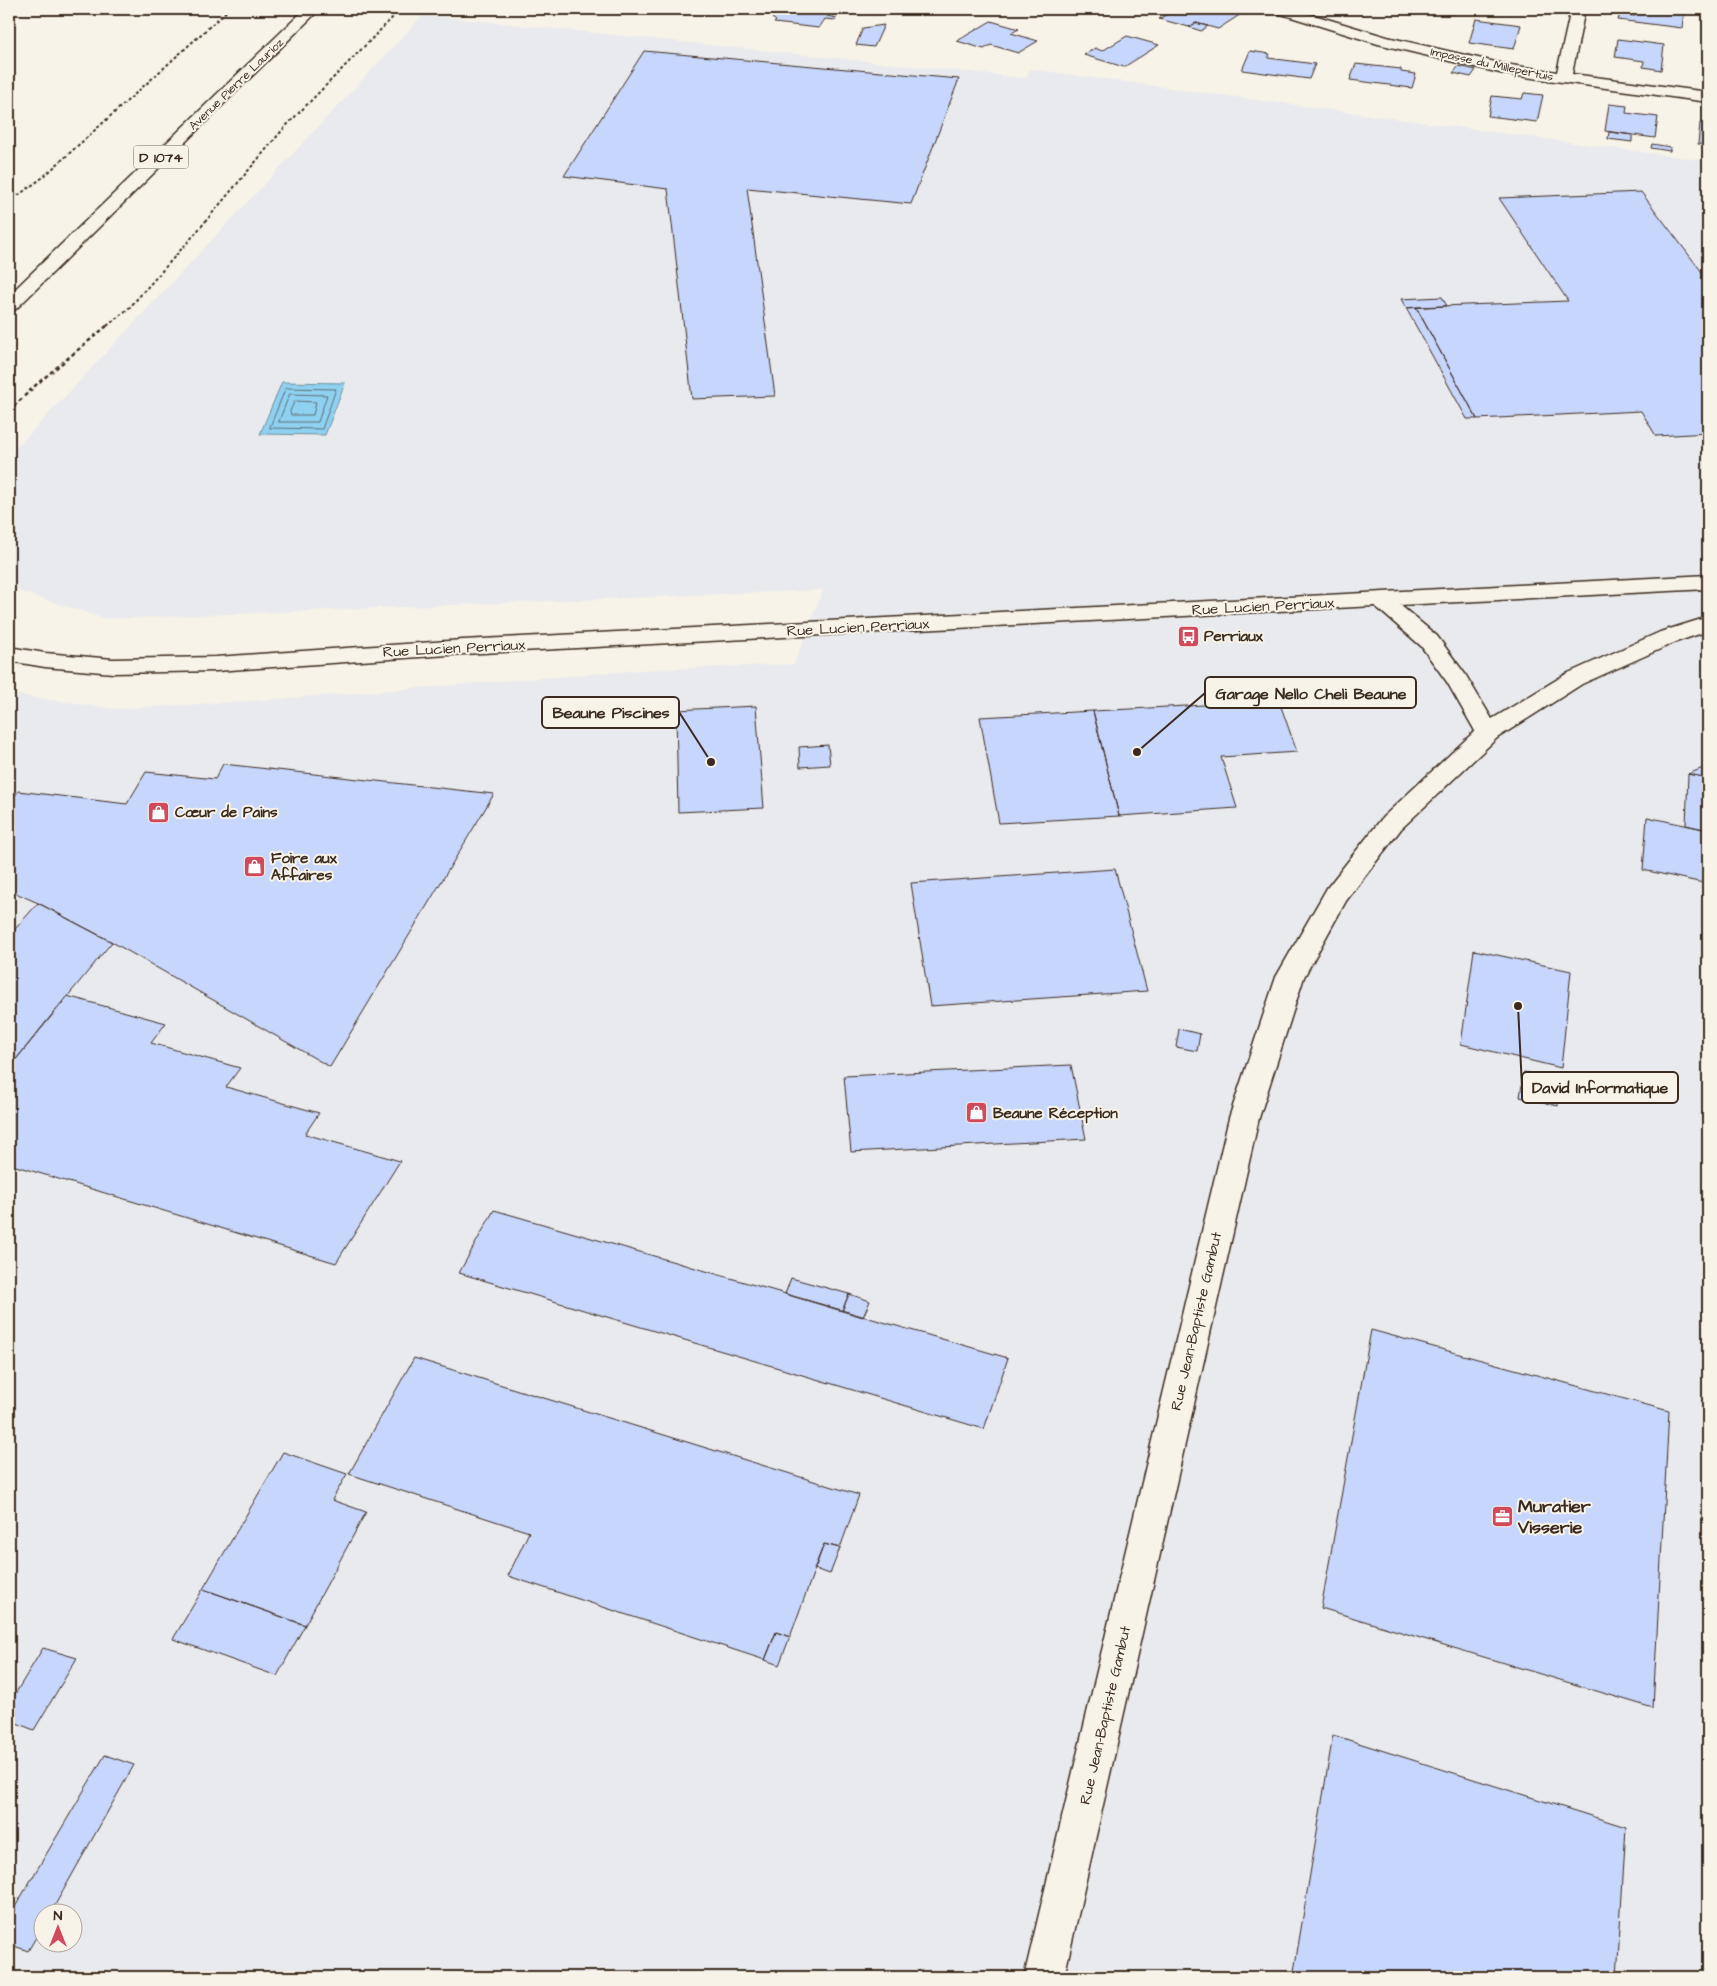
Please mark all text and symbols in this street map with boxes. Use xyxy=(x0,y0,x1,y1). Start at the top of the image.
street label: Avenue Pierre Laurioz xyxy=(185,34,288,134)
street label: Impasse du Millepertuis xyxy=(1429,43,1555,86)
road number: D 1074 xyxy=(134,146,188,168)
street label: Rue Lucien Perriaux xyxy=(1191,592,1336,621)
street label: Rue Lucien Perriaux xyxy=(786,613,931,642)
bus stop icon: Perriaux xyxy=(1176,624,1200,648)
place label: Perriaux xyxy=(1204,626,1264,647)
street label: Rue Lucien Perriaux xyxy=(382,634,527,663)
callout: Garage Nello Cheli Beaune xyxy=(1205,677,1416,708)
text: Garage Nello Cheli Beaune xyxy=(1216,683,1407,707)
callout: Beaune Piscines xyxy=(542,697,679,728)
text: Beaune Piscines xyxy=(552,702,670,724)
shop icon: Cœur de Pains xyxy=(147,800,171,824)
place label: Cœur de Pains xyxy=(175,802,278,823)
place label: Foire aux Affaires xyxy=(271,848,338,886)
shop icon: Foire aux Affaires xyxy=(243,855,267,879)
callout: David Informatique xyxy=(1522,1072,1678,1103)
text: David Informatique xyxy=(1532,1077,1668,1099)
shop icon: Beaune Réception xyxy=(965,1101,989,1125)
place label: Beaune Réception xyxy=(993,1103,1118,1124)
street label: Rue Jean-Baptiste Gambut xyxy=(1166,1230,1227,1413)
place label: Muratier Visserie xyxy=(1517,1494,1591,1540)
office icon: Muratier Visserie xyxy=(1490,1504,1514,1528)
street label: Rue Jean-Baptiste Gambut xyxy=(1075,1624,1136,1807)
north arrow xyxy=(32,1904,82,1954)
text: N xyxy=(54,1906,63,1926)

